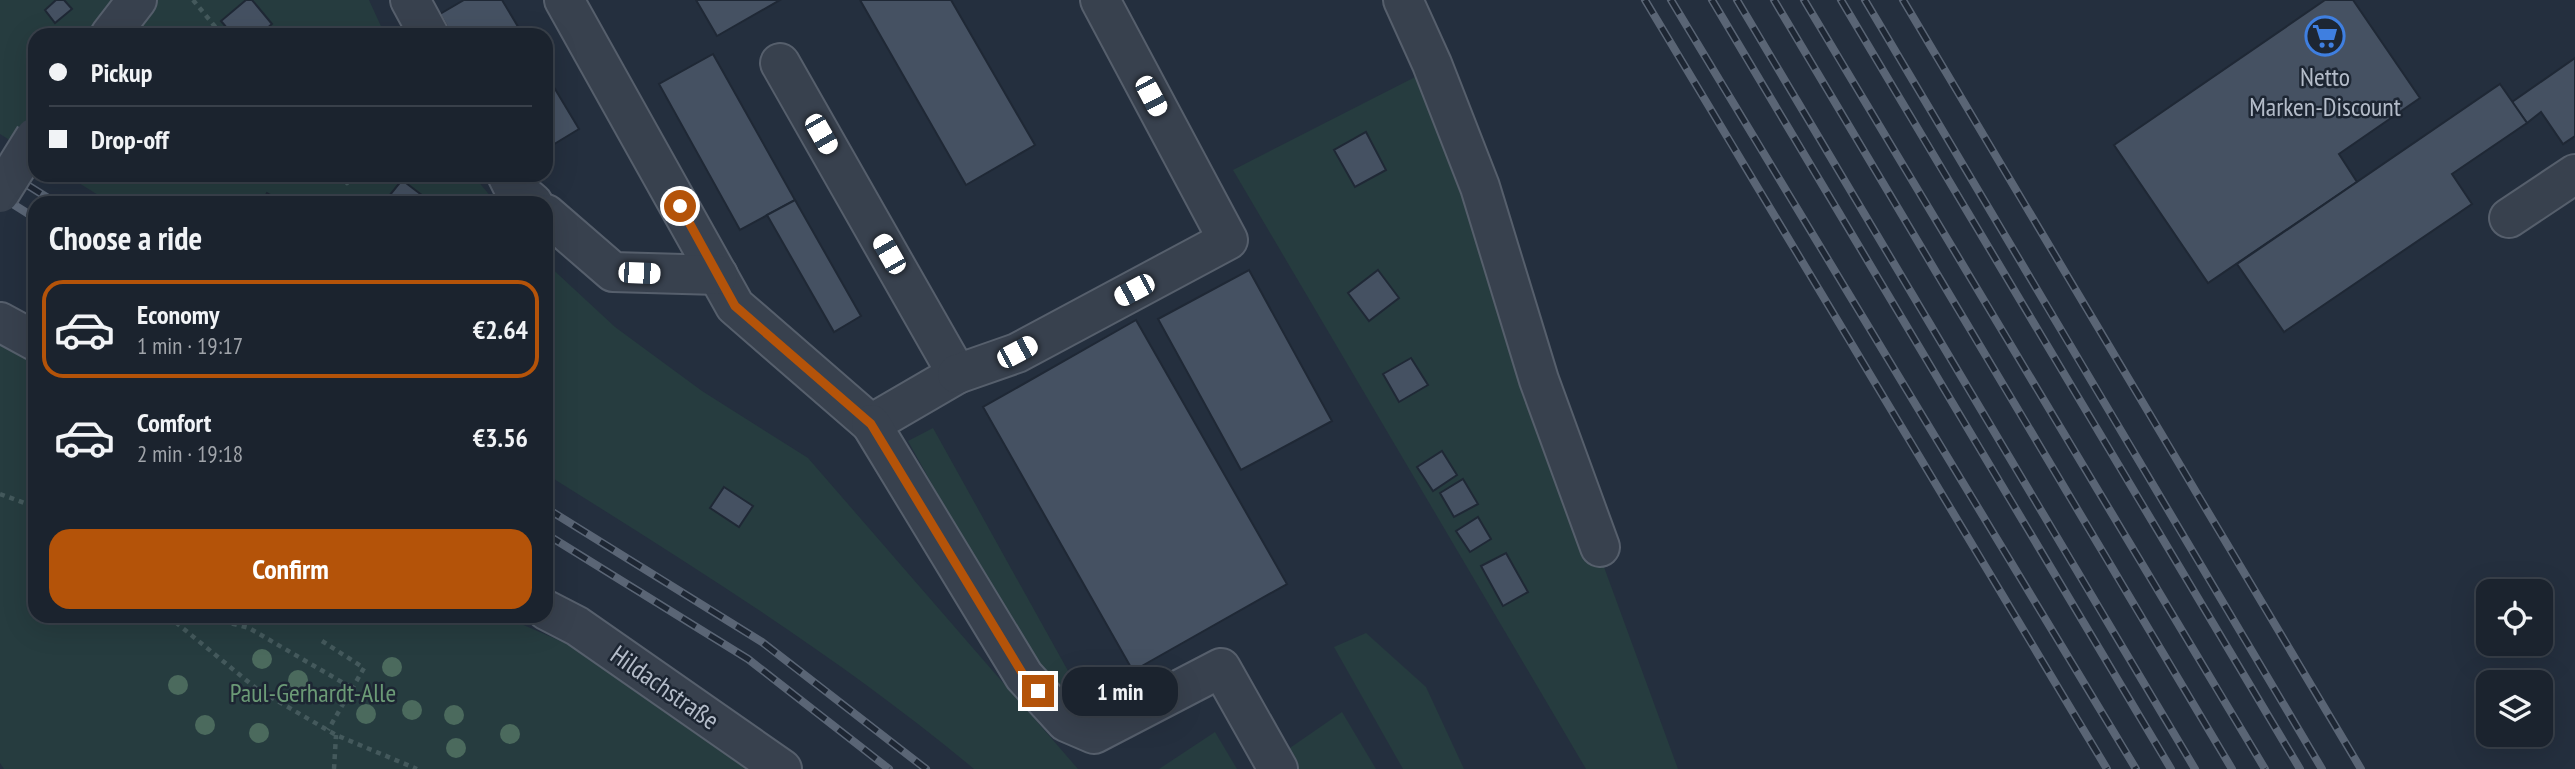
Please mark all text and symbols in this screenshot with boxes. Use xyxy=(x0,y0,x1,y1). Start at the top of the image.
supermarket icon: Netto Marken-Discount xyxy=(2304,15,2346,57)
text: Pickup xyxy=(91,56,152,89)
place label: Netto Marken-Discount xyxy=(2249,60,2401,123)
car xyxy=(1132,73,1171,119)
car xyxy=(802,111,841,157)
text: Drop-off xyxy=(91,123,169,156)
route start xyxy=(664,190,696,222)
text: Choose a ride xyxy=(49,217,202,259)
car xyxy=(870,231,909,277)
car xyxy=(618,262,661,284)
car xyxy=(1111,271,1158,309)
icon: car xyxy=(53,298,116,361)
text: Economy xyxy=(137,298,219,331)
text: €2.64 xyxy=(473,313,528,346)
text: 1 min · 19:17 xyxy=(137,331,243,360)
car xyxy=(994,333,1041,371)
icon: car xyxy=(53,406,116,469)
text: Comfort xyxy=(137,406,211,439)
text: €3.56 xyxy=(473,421,528,454)
text: 2 min · 19:18 xyxy=(137,439,243,468)
button: Confirm xyxy=(49,529,532,609)
map controls xyxy=(2476,579,2553,747)
button: locate xyxy=(2476,579,2553,656)
street label: Hildachstraße xyxy=(604,638,726,736)
callout: 1 min xyxy=(1062,666,1178,716)
button: layers xyxy=(2476,670,2553,747)
route end xyxy=(1022,675,1054,707)
park label: Paul-Gerhardt-Alle xyxy=(230,676,396,709)
text: 1 min xyxy=(1097,677,1143,706)

